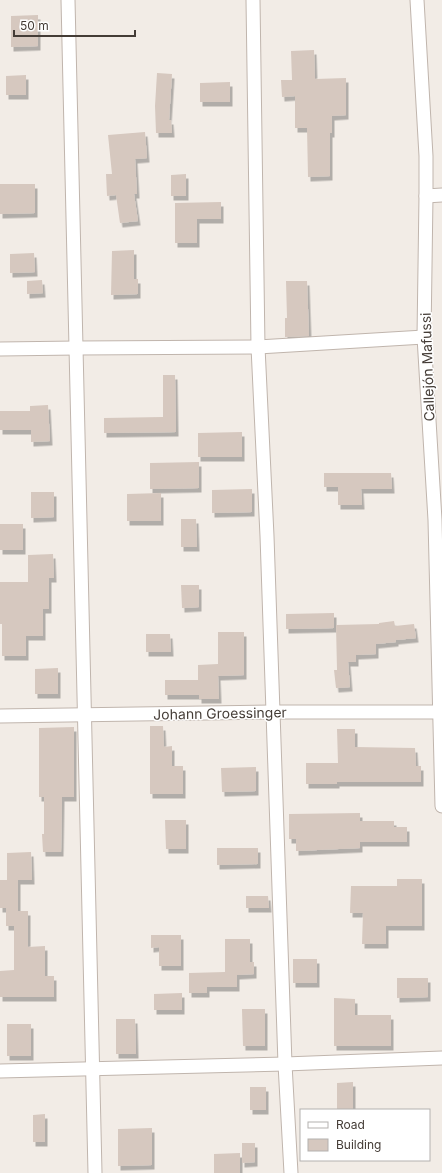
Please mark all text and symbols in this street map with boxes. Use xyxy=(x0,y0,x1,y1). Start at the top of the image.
scale bar xyxy=(14,12,135,38)
text: 50 m xyxy=(20,18,49,33)
street label: Callejón Mafussi xyxy=(417,312,437,422)
street label: Johann Groessinger xyxy=(153,703,287,723)
legend xyxy=(300,1109,430,1161)
text: Road xyxy=(336,1117,365,1132)
text: Building xyxy=(336,1137,381,1152)

